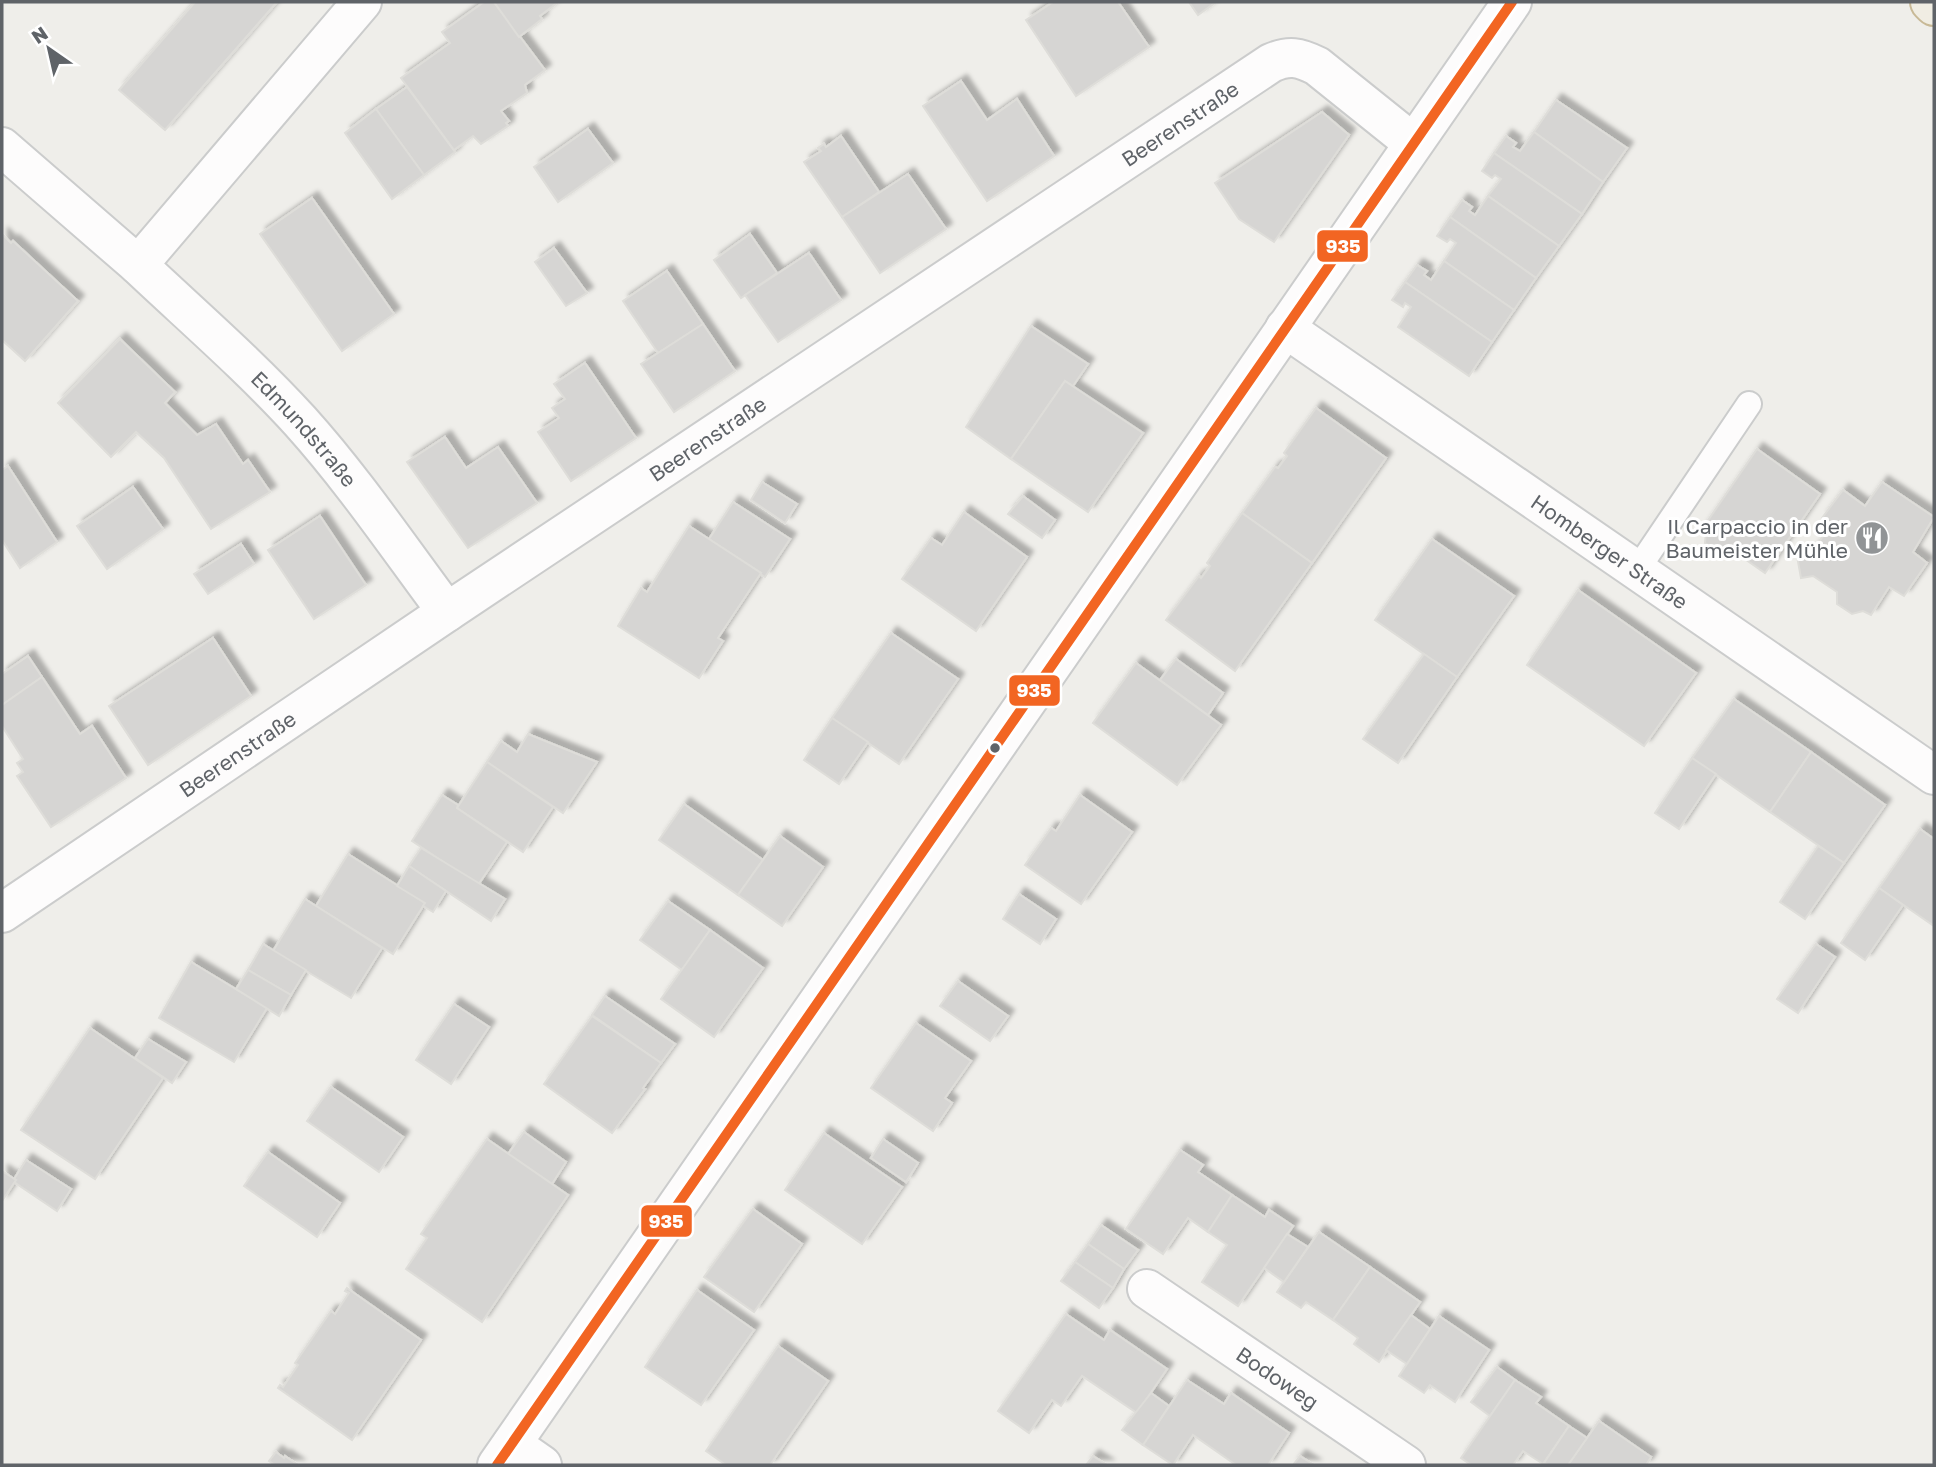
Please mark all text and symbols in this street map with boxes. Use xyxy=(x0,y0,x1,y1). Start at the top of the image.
north arrow xyxy=(14,14,84,84)
text: N xyxy=(27,21,52,48)
street label: Beerenstraße xyxy=(1116,75,1243,172)
line badge: 935 xyxy=(1316,229,1369,263)
text: 935 xyxy=(1325,234,1361,257)
street label: Edmundstraße xyxy=(246,365,362,492)
street label: Beerenstraße xyxy=(644,390,771,487)
street label: Homberger Straße xyxy=(1526,488,1693,615)
place label: Il Carpaccio in der Baumeister Mühle xyxy=(1665,513,1848,563)
restaurant icon: Il Carpaccio in der Baumeister Mühle xyxy=(1853,519,1891,557)
line badge: 935 xyxy=(1008,674,1061,707)
text: 935 xyxy=(1016,678,1052,701)
street label: Beerenstraße xyxy=(174,705,301,803)
unlabelled marker xyxy=(988,741,1002,755)
line badge: 935 xyxy=(640,1204,693,1238)
text: 935 xyxy=(648,1209,684,1232)
street label: Bodoweg xyxy=(1232,1341,1324,1415)

